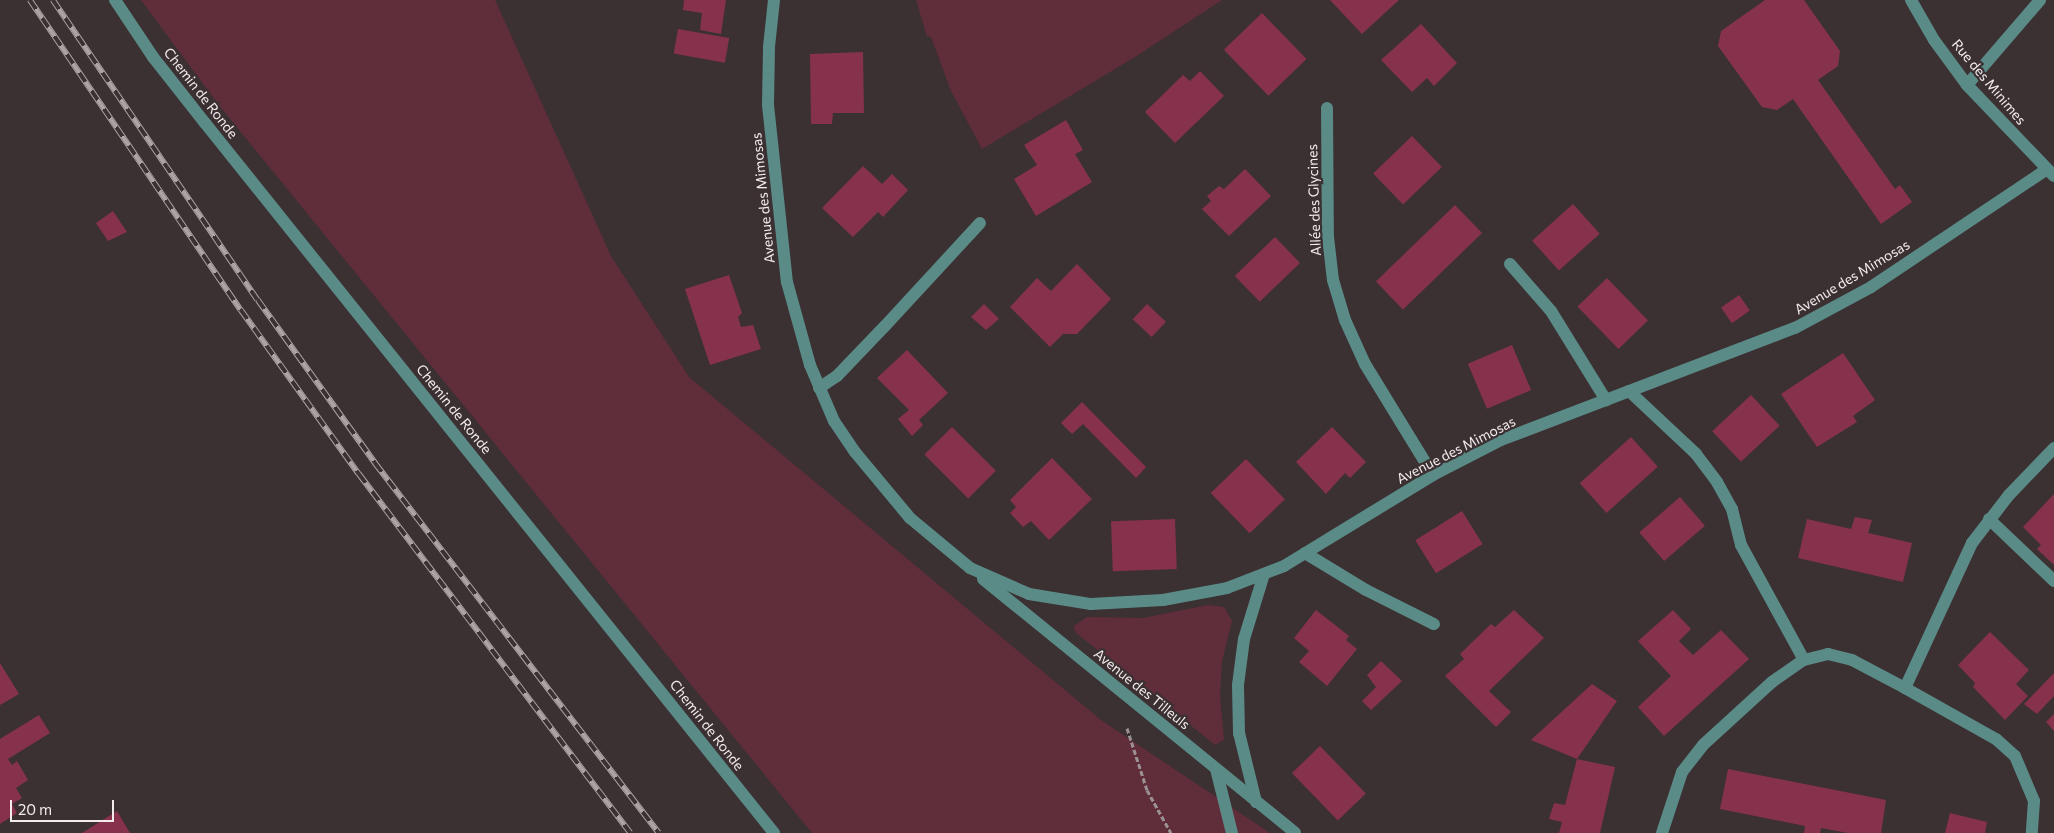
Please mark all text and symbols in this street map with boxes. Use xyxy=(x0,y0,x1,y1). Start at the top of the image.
street label: Rue des Minimes xyxy=(1948,36,2030,128)
street label: Chemin de Ronde xyxy=(160,44,242,142)
street label: Avenue des Mimosas xyxy=(748,132,778,264)
street label: Allée des Glycines xyxy=(1304,144,1324,256)
street label: Avenue des Mimosas xyxy=(1791,236,1913,318)
street label: Chemin de Ronde xyxy=(413,361,495,457)
street label: Avenue des Mimosas xyxy=(1394,413,1518,487)
street label: Avenue des Tilleuls xyxy=(1091,645,1193,733)
street label: Chemin de Ronde xyxy=(666,676,748,774)
scale bar xyxy=(12,790,116,822)
text: 20 m xyxy=(18,800,52,818)

